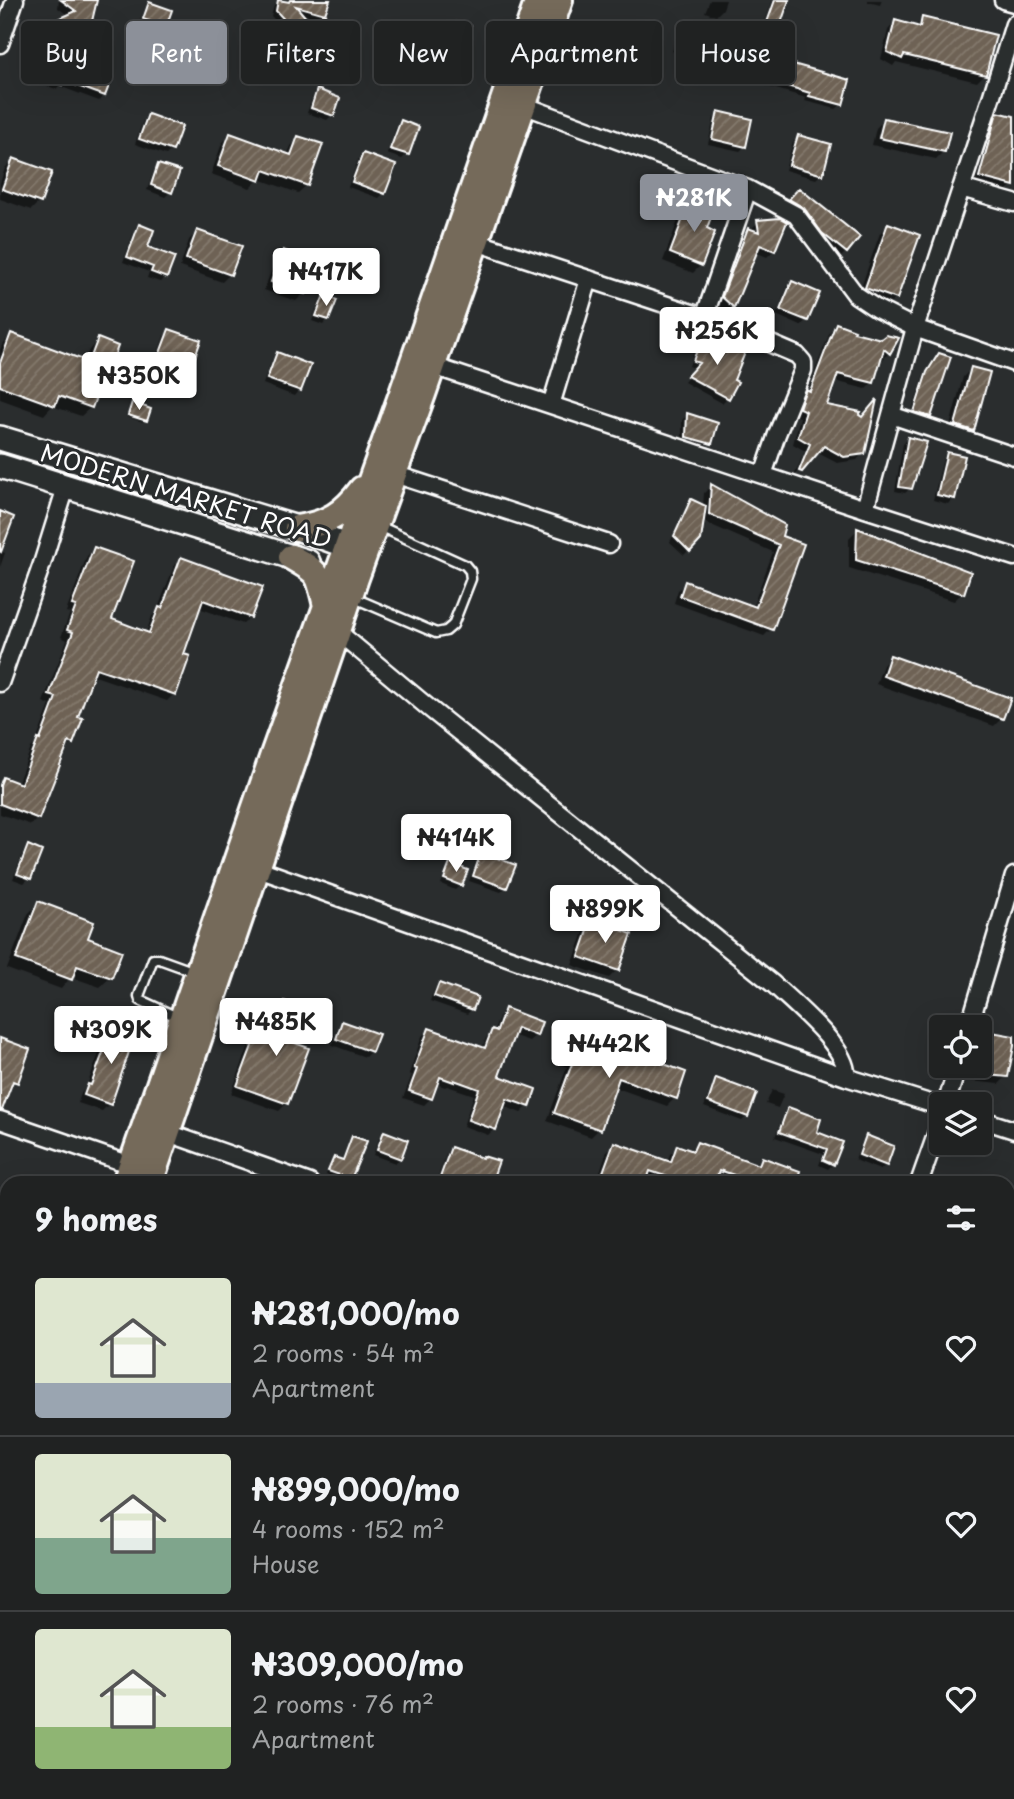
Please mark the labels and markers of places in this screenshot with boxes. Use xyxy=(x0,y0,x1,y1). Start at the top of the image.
pin: ₦281K xyxy=(645,174,743,234)
pin: ₦417K xyxy=(277,248,375,308)
pin: ₦256K xyxy=(668,308,766,367)
pin: ₦350K xyxy=(90,352,188,412)
pin: ₦414K xyxy=(407,814,505,874)
pin: ₦899K xyxy=(556,886,654,945)
pin: ₦485K xyxy=(227,998,325,1058)
pin: ₦309K xyxy=(62,1006,160,1066)
pin: ₦442K xyxy=(560,1020,658,1080)

